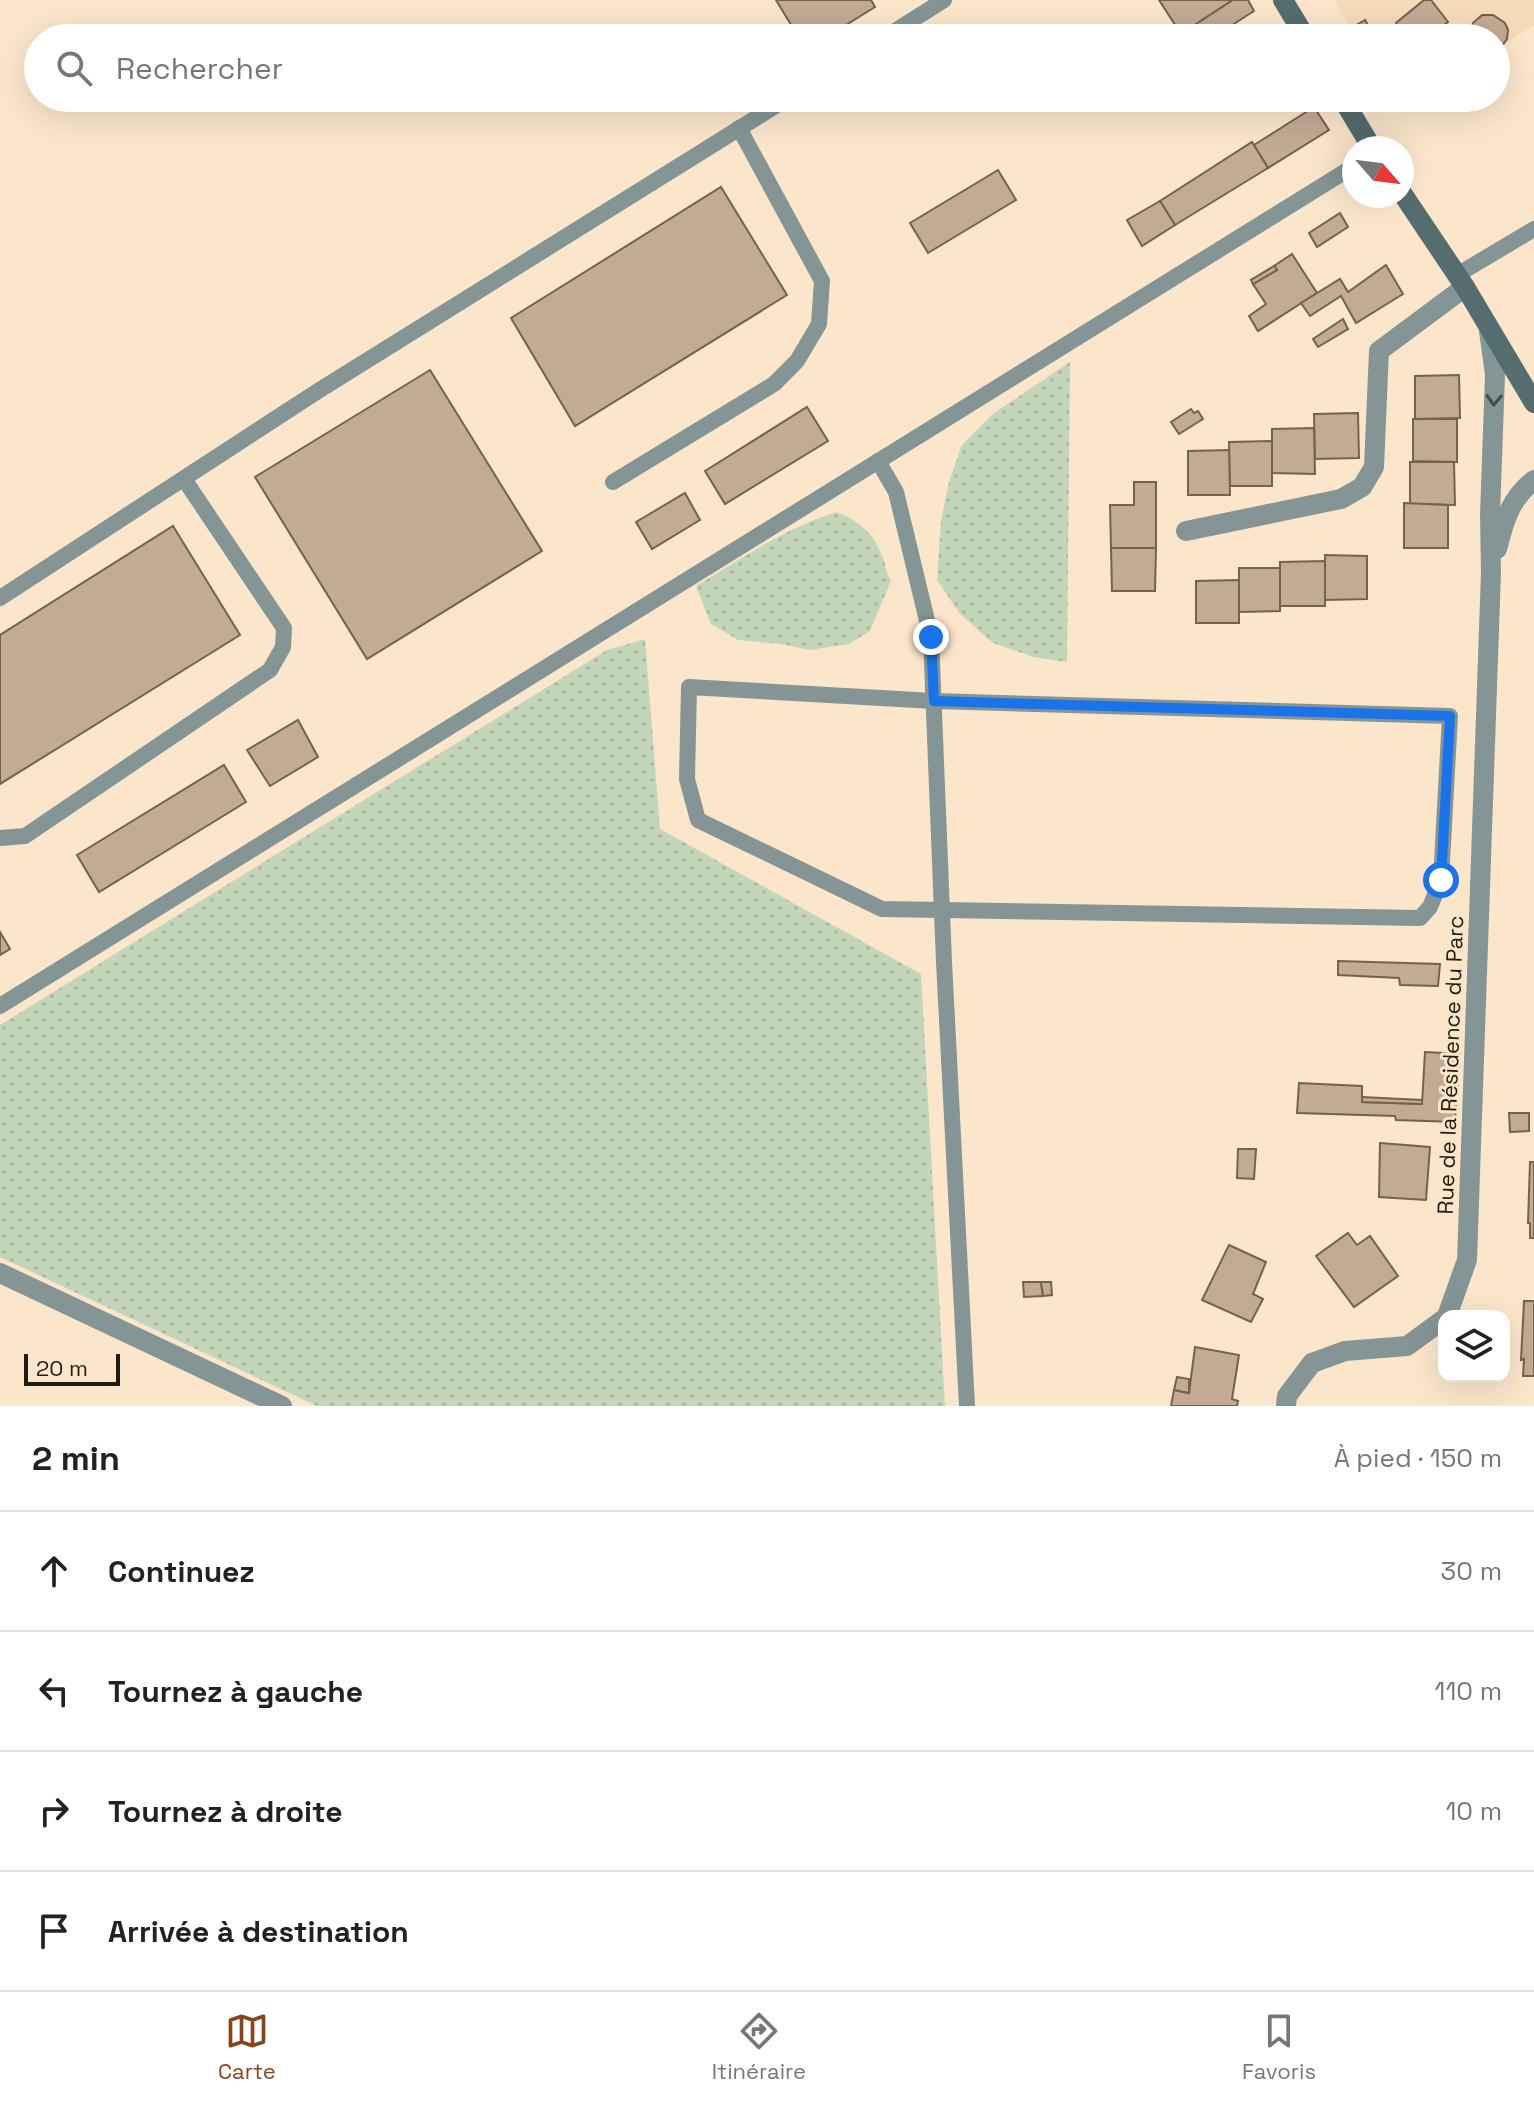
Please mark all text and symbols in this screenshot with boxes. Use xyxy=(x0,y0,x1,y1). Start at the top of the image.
search box xyxy=(24,24,1510,112)
icon: search xyxy=(52,46,96,90)
text: Rechercher xyxy=(116,49,283,88)
north arrow xyxy=(1342,136,1414,208)
one-way arrow xyxy=(1486,394,1503,407)
route end xyxy=(913,619,949,655)
route start xyxy=(1423,862,1459,898)
street label: Rue de la Résidence du Parc xyxy=(1431,915,1469,1215)
map controls xyxy=(1438,1310,1510,1382)
button: layers xyxy=(1438,1310,1510,1382)
scale bar xyxy=(24,1350,120,1386)
text: 20 m xyxy=(36,1354,88,1382)
text: 2 min xyxy=(32,1437,120,1480)
text: À pied · 150 m xyxy=(1334,1441,1502,1475)
icon: ahead xyxy=(32,1549,76,1593)
text: Continuez xyxy=(108,1552,255,1591)
text: 30 m xyxy=(1441,1554,1502,1588)
icon: left xyxy=(32,1669,76,1713)
text: Tournez à gauche xyxy=(108,1672,363,1711)
text: 110 m xyxy=(1435,1674,1502,1708)
icon: right xyxy=(32,1789,76,1833)
text: Tournez à droite xyxy=(108,1792,342,1831)
text: 10 m xyxy=(1445,1794,1502,1828)
icon: arrive xyxy=(32,1909,76,1953)
text: Arrivée à destination xyxy=(108,1912,409,1951)
tab: Carte xyxy=(218,2009,276,2085)
tab: Itinéraire xyxy=(712,2009,806,2085)
tab: Favoris xyxy=(1242,2009,1316,2085)

